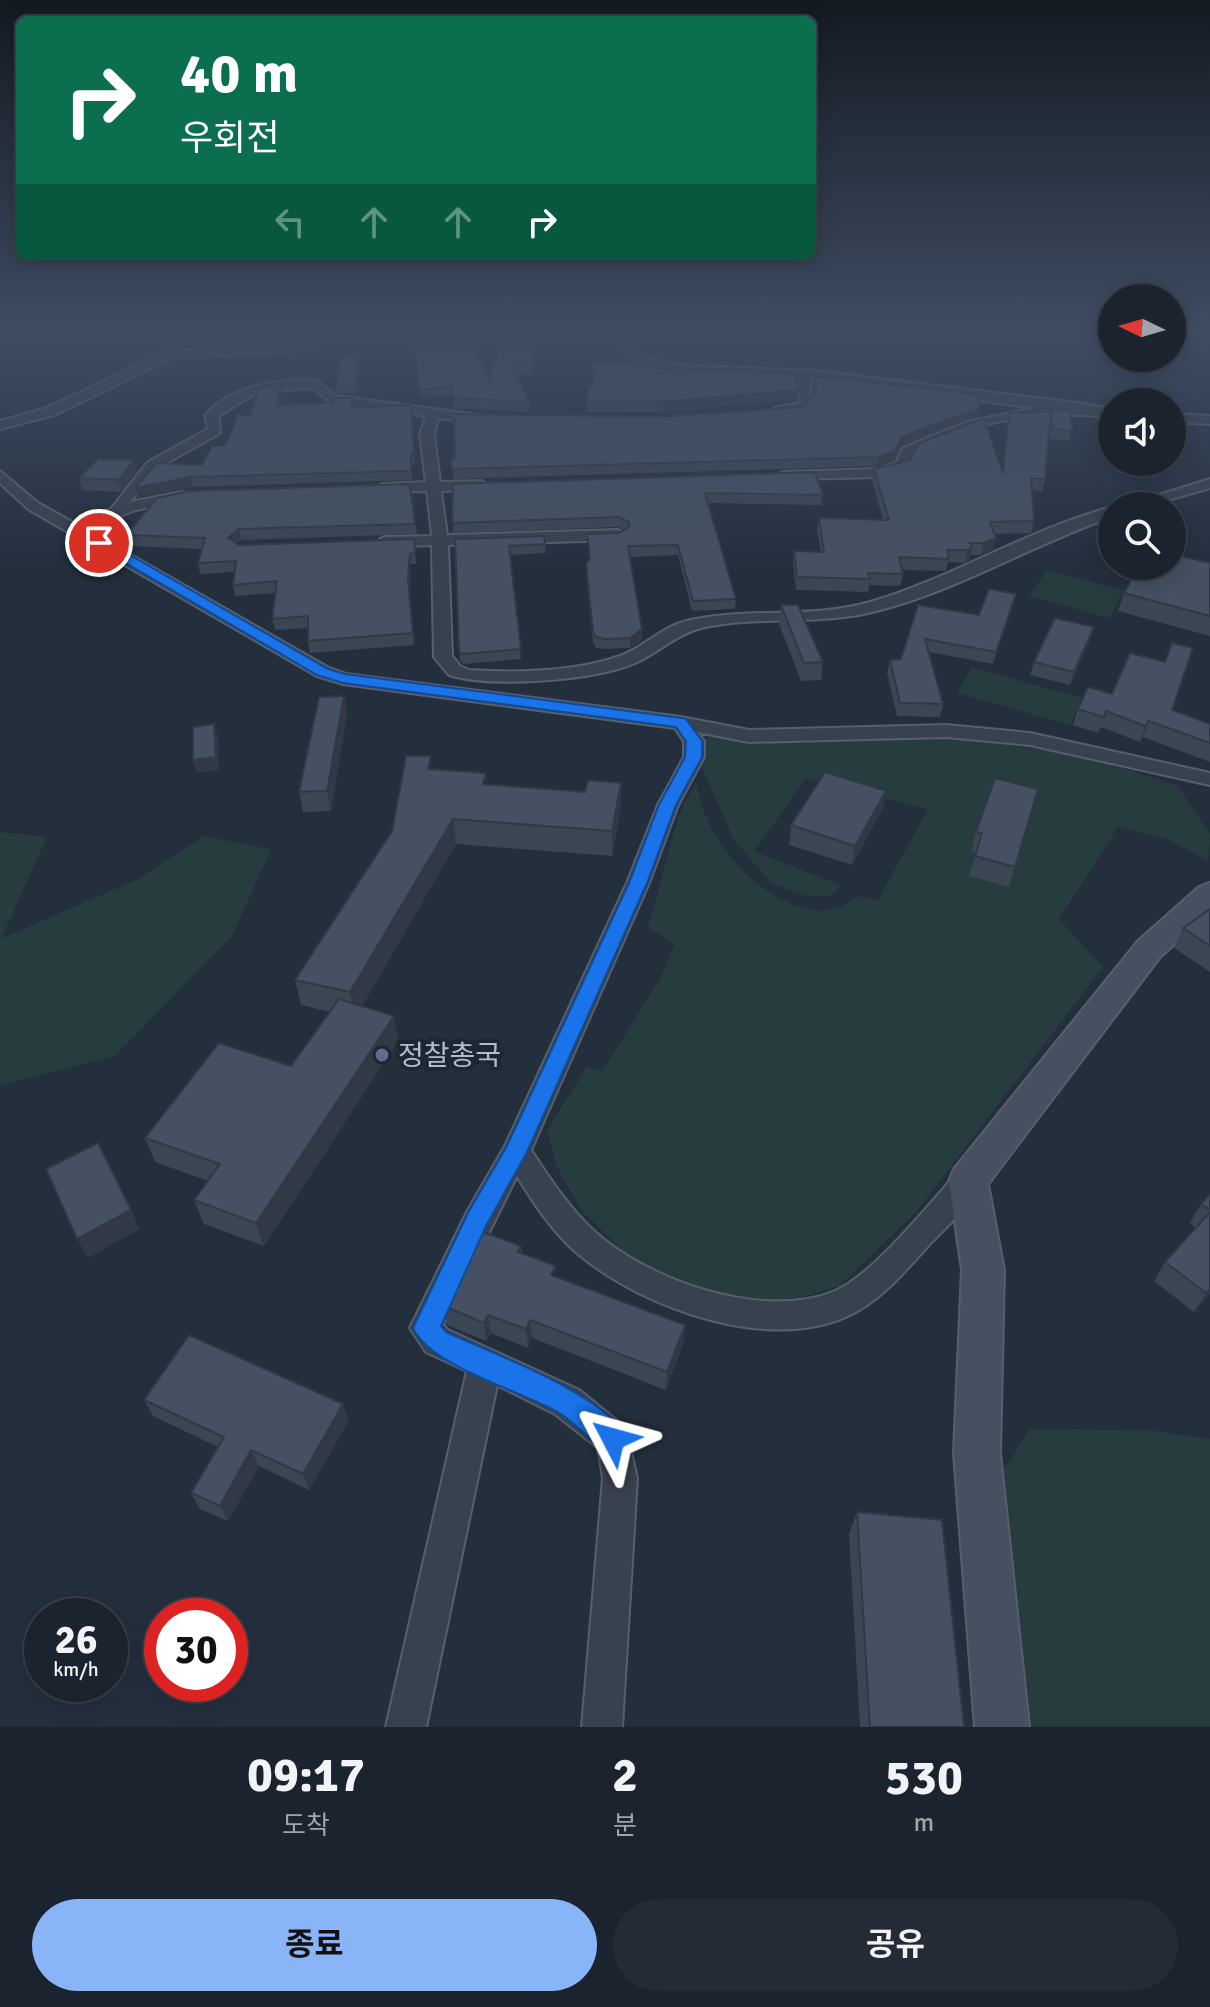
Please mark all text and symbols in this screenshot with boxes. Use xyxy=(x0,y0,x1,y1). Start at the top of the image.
text: 40 m xyxy=(180,39,298,108)
icon: right xyxy=(48,48,152,152)
text: 우회전 xyxy=(180,116,279,161)
icon: left xyxy=(268,200,312,244)
icon: ahead xyxy=(352,200,396,244)
icon: ahead xyxy=(436,200,480,244)
icon: right xyxy=(520,200,564,244)
north arrow xyxy=(1098,284,1186,372)
map controls xyxy=(1098,284,1186,580)
button: sound xyxy=(1098,388,1186,476)
button: search xyxy=(1098,492,1186,580)
pin xyxy=(65,509,133,577)
icon: arrive xyxy=(77,521,121,565)
place label: 정찰총국 xyxy=(398,1039,501,1073)
marker: 정찰총국 xyxy=(373,1046,391,1064)
position arrow xyxy=(571,1397,655,1481)
speed limit sign: 30 xyxy=(144,1598,248,1702)
text: 26 xyxy=(54,1615,98,1665)
text: km/h xyxy=(53,1657,99,1682)
text: 09:17 xyxy=(247,1746,365,1805)
text: 2 xyxy=(612,1746,638,1805)
text: 530 xyxy=(885,1749,963,1808)
text: m xyxy=(914,1807,934,1839)
text: 도착 xyxy=(282,1810,330,1842)
text: 분 xyxy=(613,1810,637,1842)
button: 종료 xyxy=(32,1899,597,1991)
button: 공유 xyxy=(613,1899,1178,1991)

